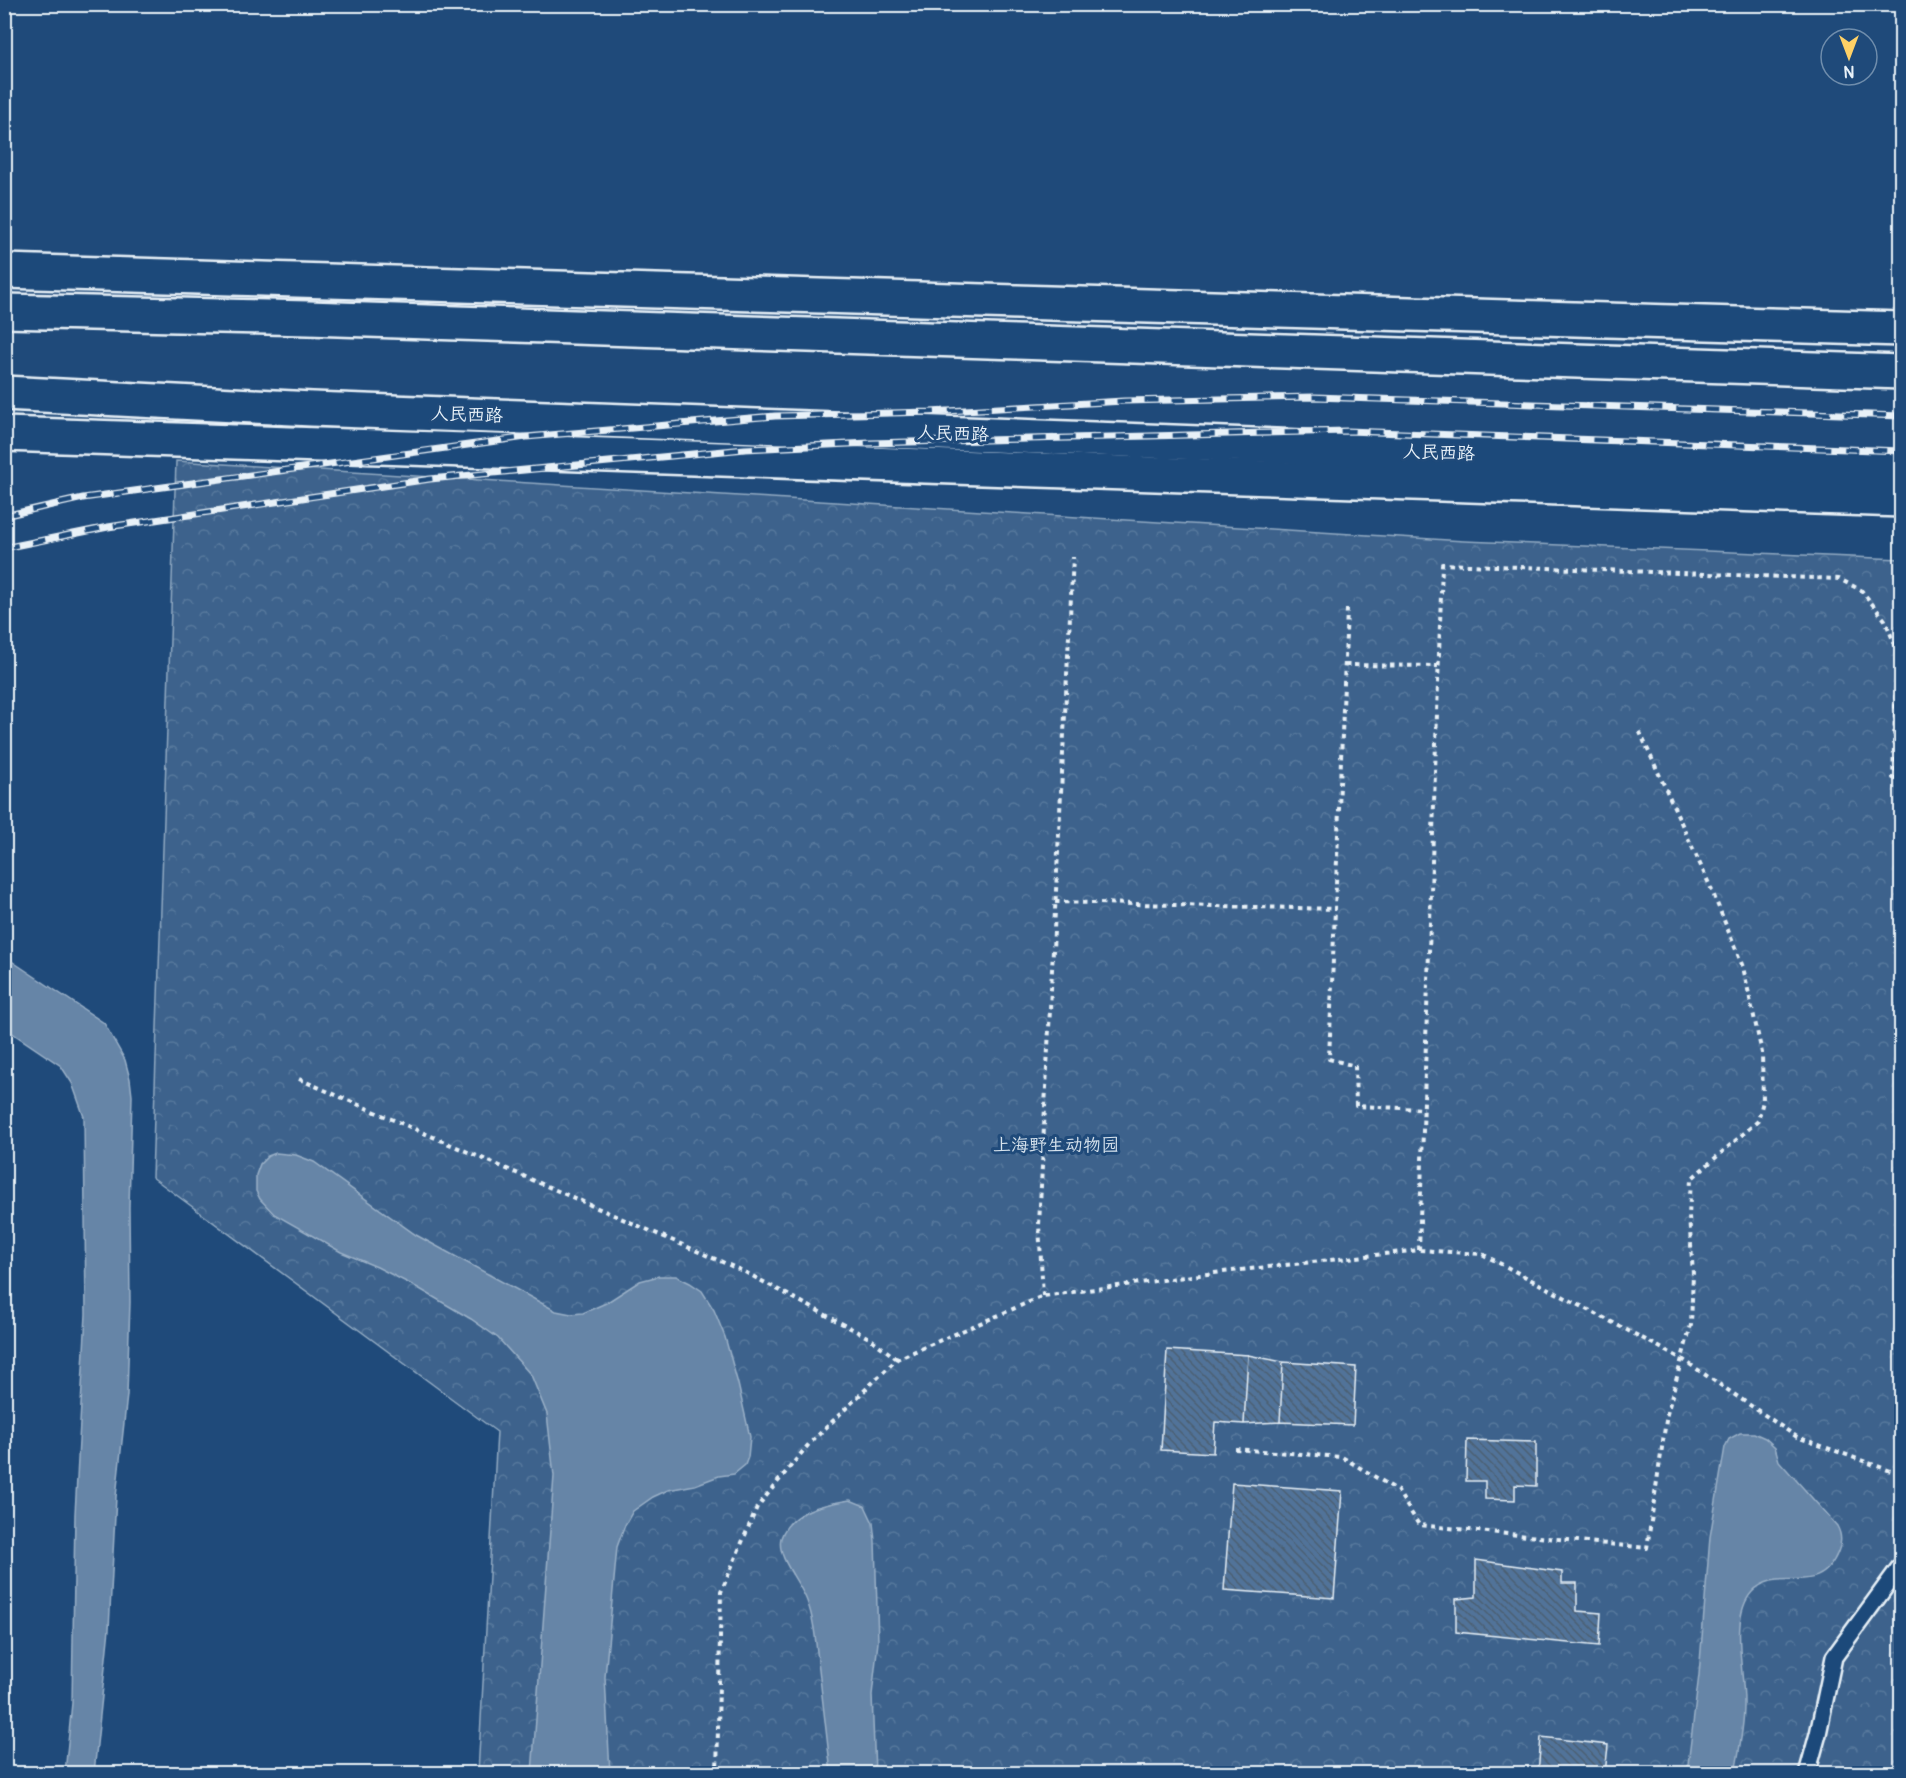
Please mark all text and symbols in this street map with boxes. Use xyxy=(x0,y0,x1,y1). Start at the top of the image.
north arrow xyxy=(1819,27,1879,87)
text: N xyxy=(1843,61,1854,81)
street label: 人民西路 xyxy=(431,402,503,428)
street label: 人民西路 xyxy=(917,421,989,447)
street label: 人民西路 xyxy=(1403,440,1475,466)
park label: 上海野生动物园 xyxy=(993,1134,1119,1157)

